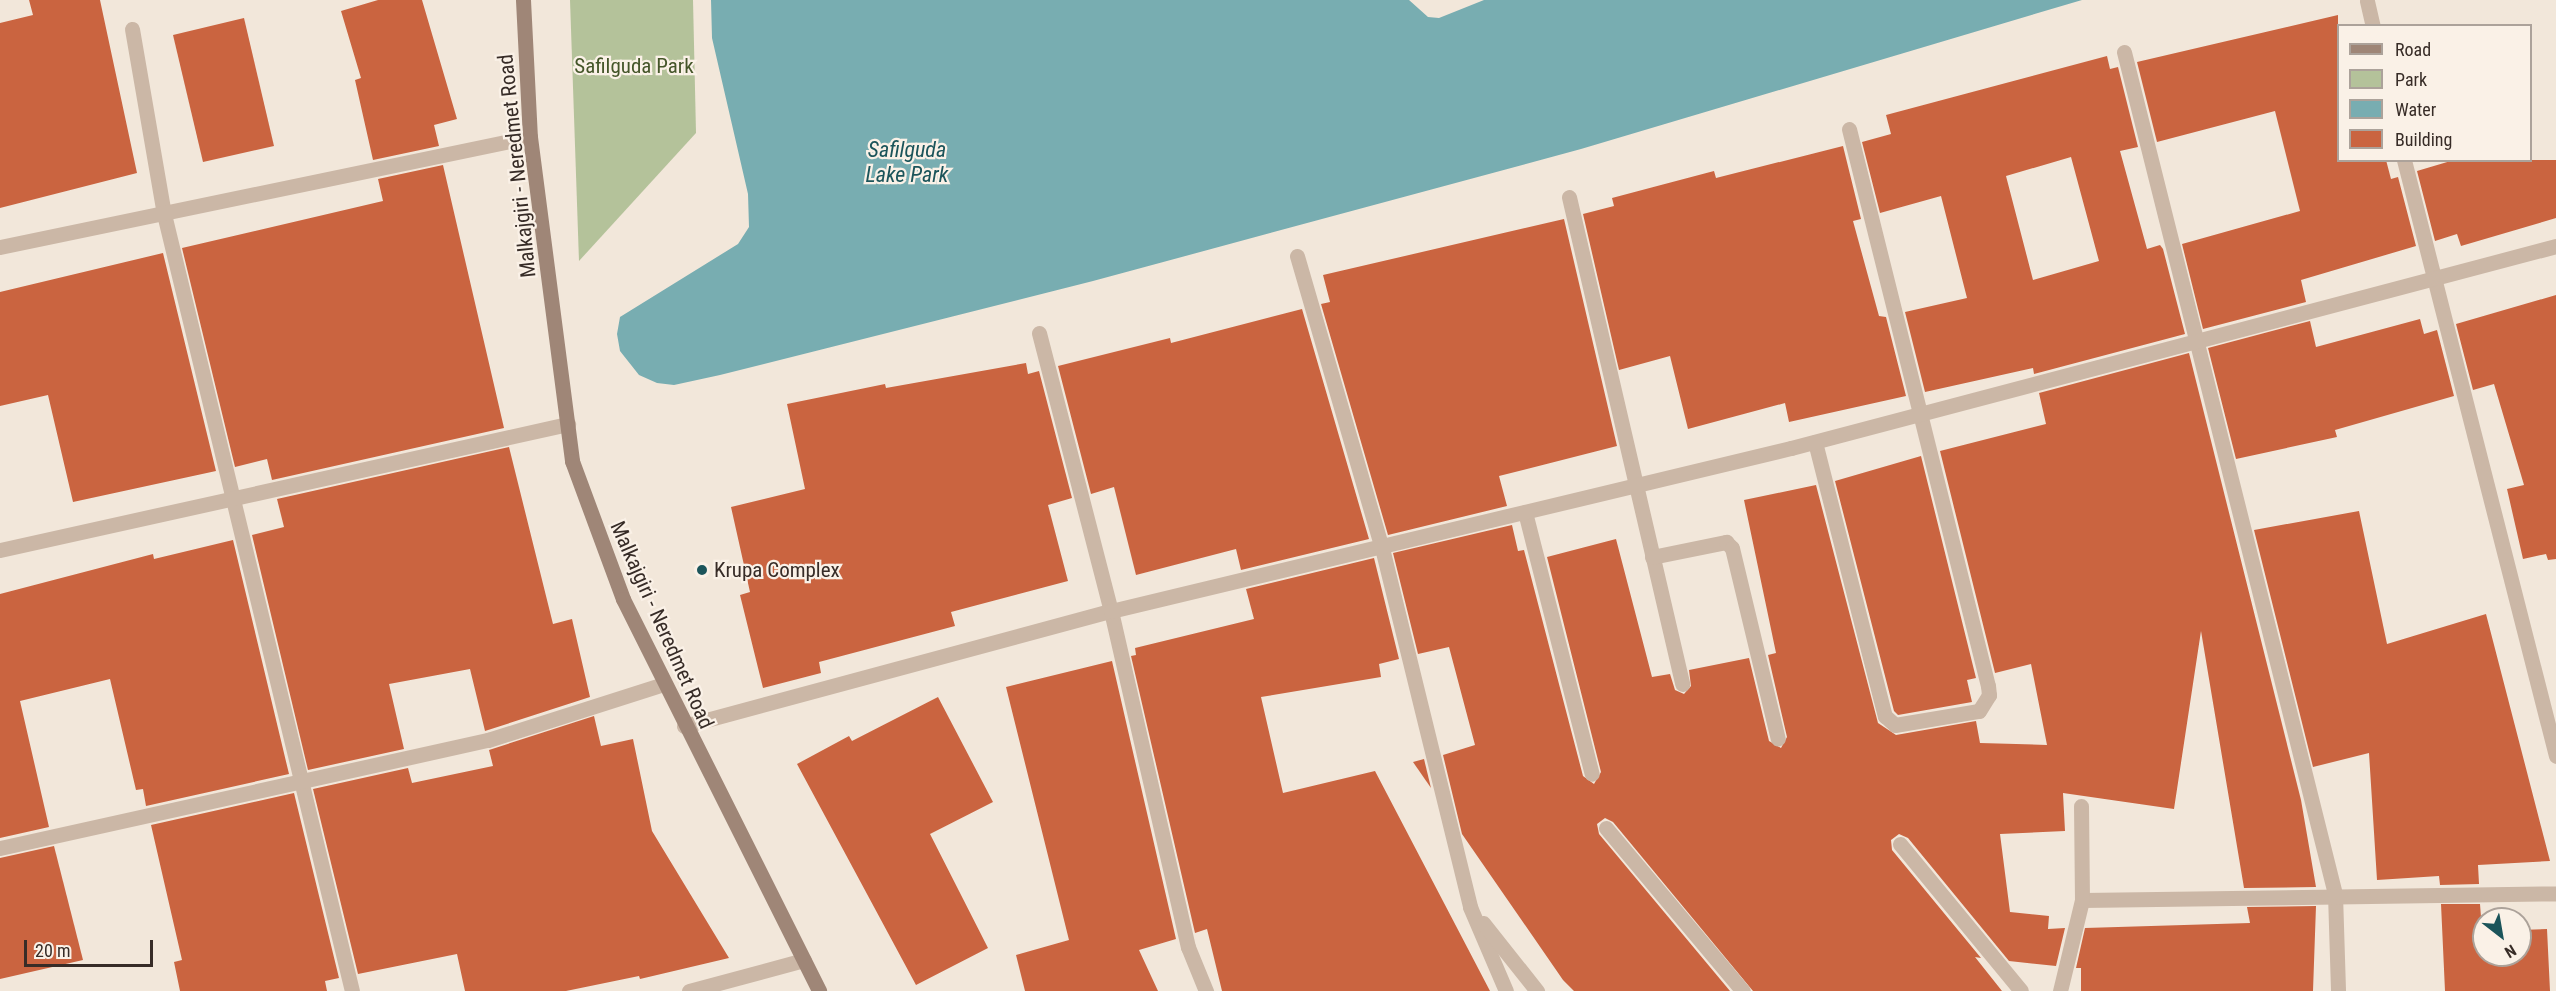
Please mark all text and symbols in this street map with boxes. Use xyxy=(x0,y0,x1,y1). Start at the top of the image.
legend xyxy=(2337,24,2532,162)
text: Road xyxy=(2395,39,2431,60)
street label: Malkajgiri - Neredmet Road xyxy=(493,53,541,279)
park label: Safilguda Park xyxy=(574,53,694,79)
text: Park xyxy=(2395,69,2427,90)
text: Water xyxy=(2395,99,2436,120)
text: Building xyxy=(2395,129,2452,150)
water label: Safilguda Lake Park xyxy=(866,136,948,188)
street label: Malkajgiri - Neredmet Road xyxy=(605,517,719,733)
place label: Krupa Complex xyxy=(714,557,840,583)
marker: Krupa Complex xyxy=(695,563,709,577)
north arrow xyxy=(2472,907,2532,967)
scale bar xyxy=(27,928,156,966)
text: 20 m xyxy=(35,940,70,961)
text: N xyxy=(2501,940,2520,962)

